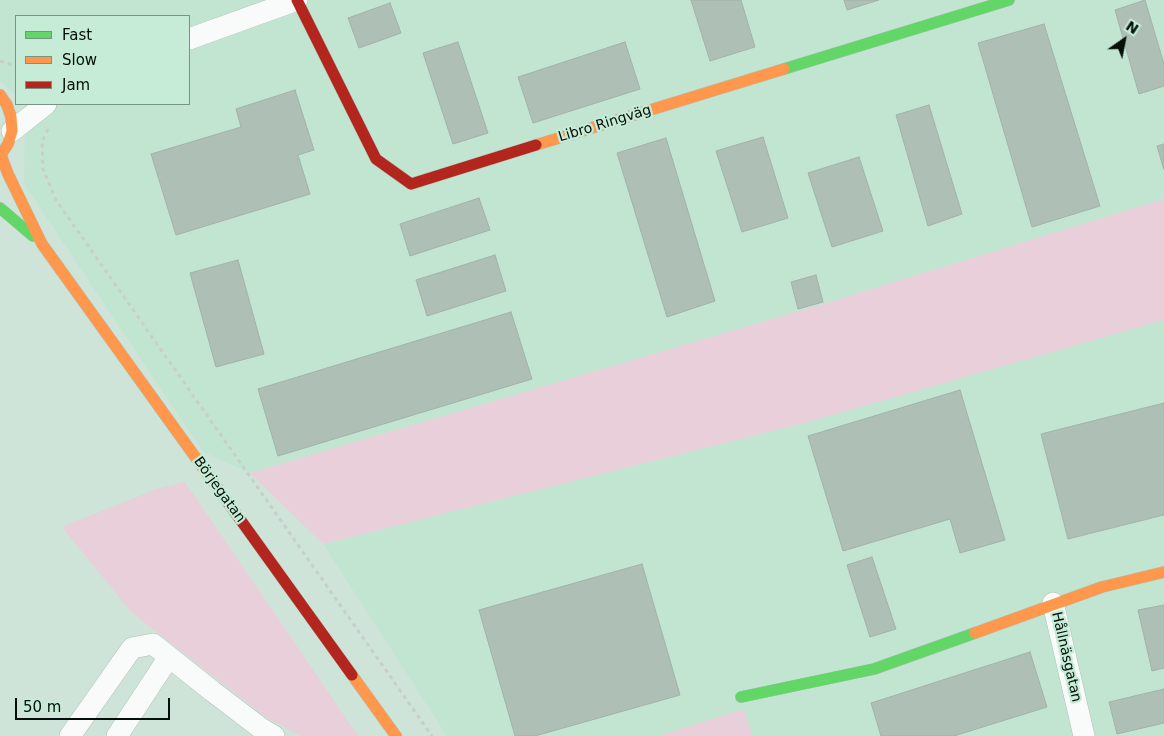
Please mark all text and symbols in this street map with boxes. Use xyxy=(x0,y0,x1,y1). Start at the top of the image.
legend xyxy=(15,15,190,105)
north arrow xyxy=(1099,15,1149,65)
text: N xyxy=(1123,18,1141,37)
text: Fast xyxy=(62,26,92,44)
text: Slow xyxy=(62,51,97,69)
text: Jam xyxy=(62,76,90,94)
street label: Libro Ringväg xyxy=(557,102,653,146)
street label: Börjegatan xyxy=(190,454,248,526)
street label: Hållnäsgatan xyxy=(1047,610,1085,704)
scale bar xyxy=(18,688,172,720)
text: 50 m xyxy=(23,698,61,716)

